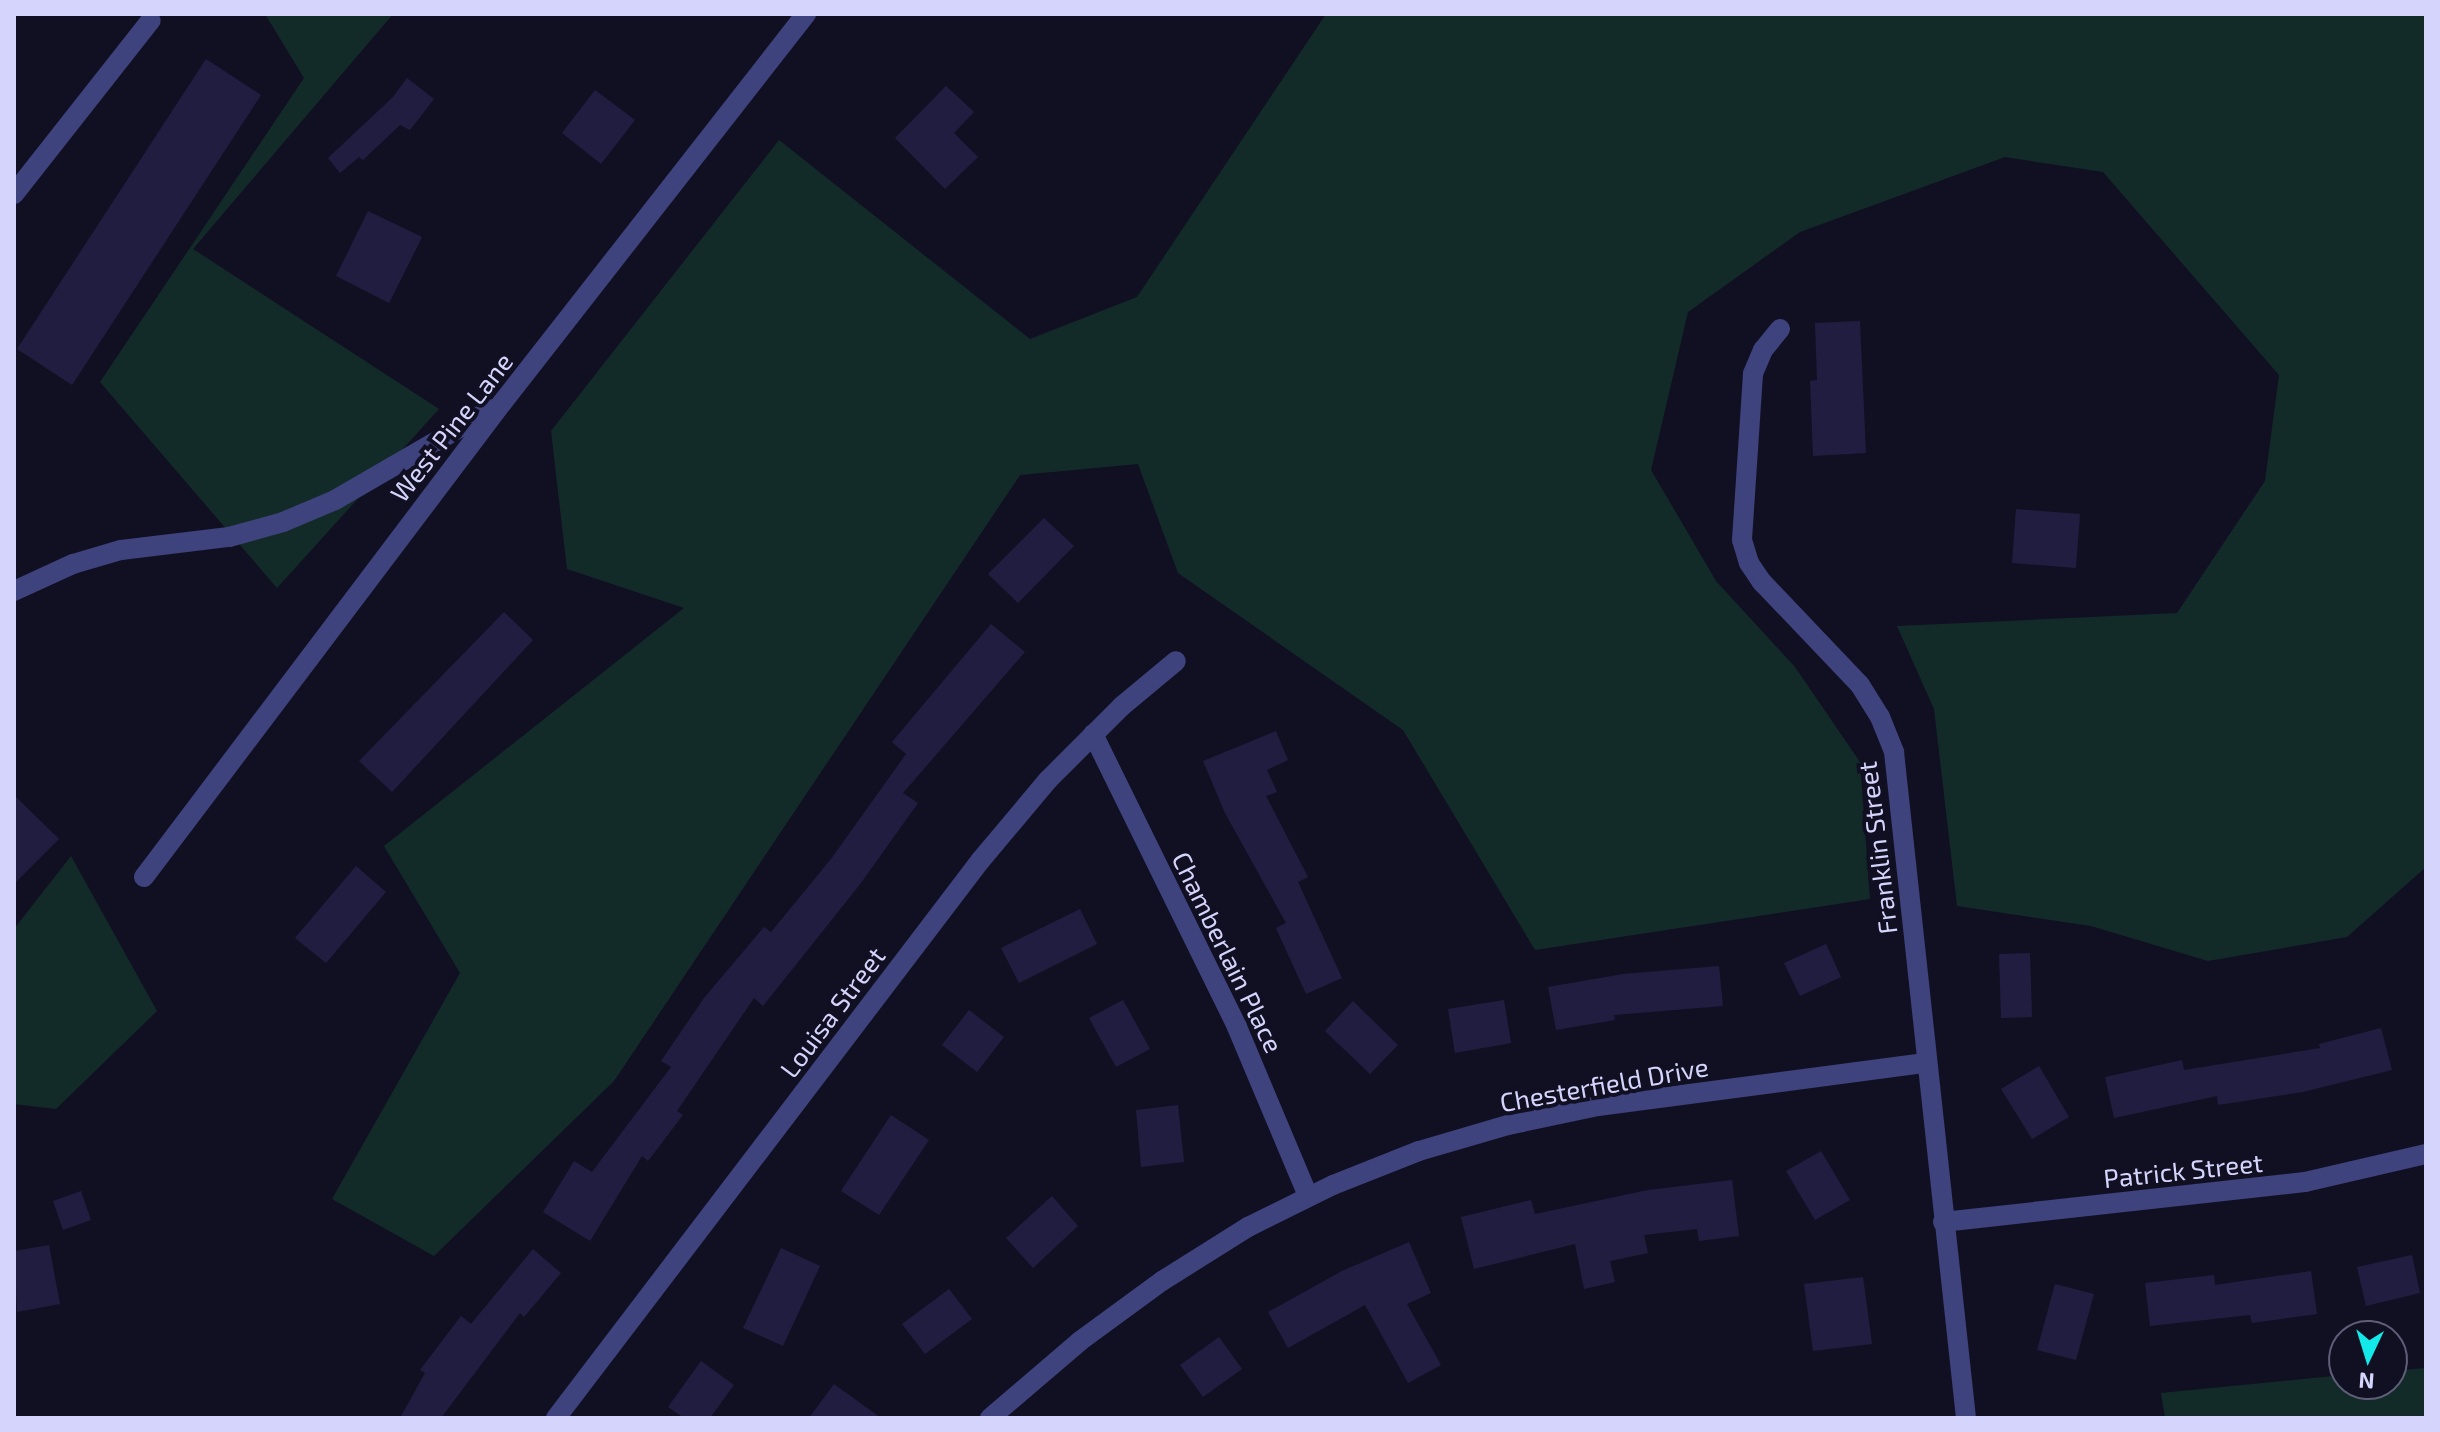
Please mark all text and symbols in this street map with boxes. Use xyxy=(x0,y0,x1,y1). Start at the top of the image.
street label: West Pine Lane xyxy=(383,346,519,508)
street label: Franklin Street xyxy=(1851,760,1903,936)
street label: Chamberlain Place xyxy=(1166,847,1290,1057)
street label: Louisa Street xyxy=(773,941,891,1083)
street label: Chesterfield Drive xyxy=(1497,1050,1711,1118)
street label: Patrick Street xyxy=(2102,1146,2264,1194)
north arrow xyxy=(2328,1320,2408,1400)
text: N xyxy=(2358,1368,2375,1395)

